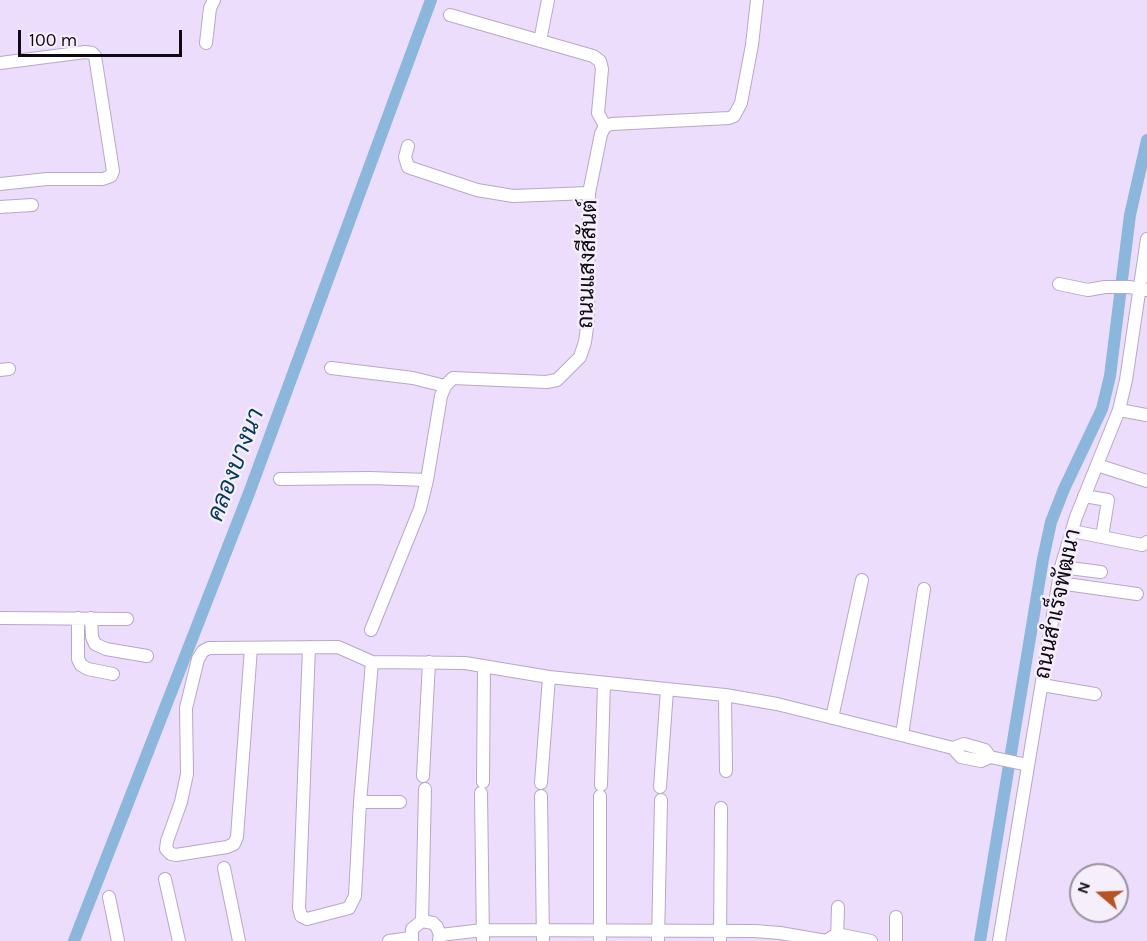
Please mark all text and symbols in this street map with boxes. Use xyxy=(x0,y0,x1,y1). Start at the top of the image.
scale bar xyxy=(21,18,184,56)
text: 100 m xyxy=(29,29,77,51)
street label: ถนนแสงสีสันต์ xyxy=(573,199,603,329)
water label: คลองบางนา xyxy=(201,405,271,525)
street label: ถนนสำเร็จพัฒนา xyxy=(1029,527,1087,681)
north arrow xyxy=(1069,863,1129,923)
text: N xyxy=(1073,879,1094,896)

